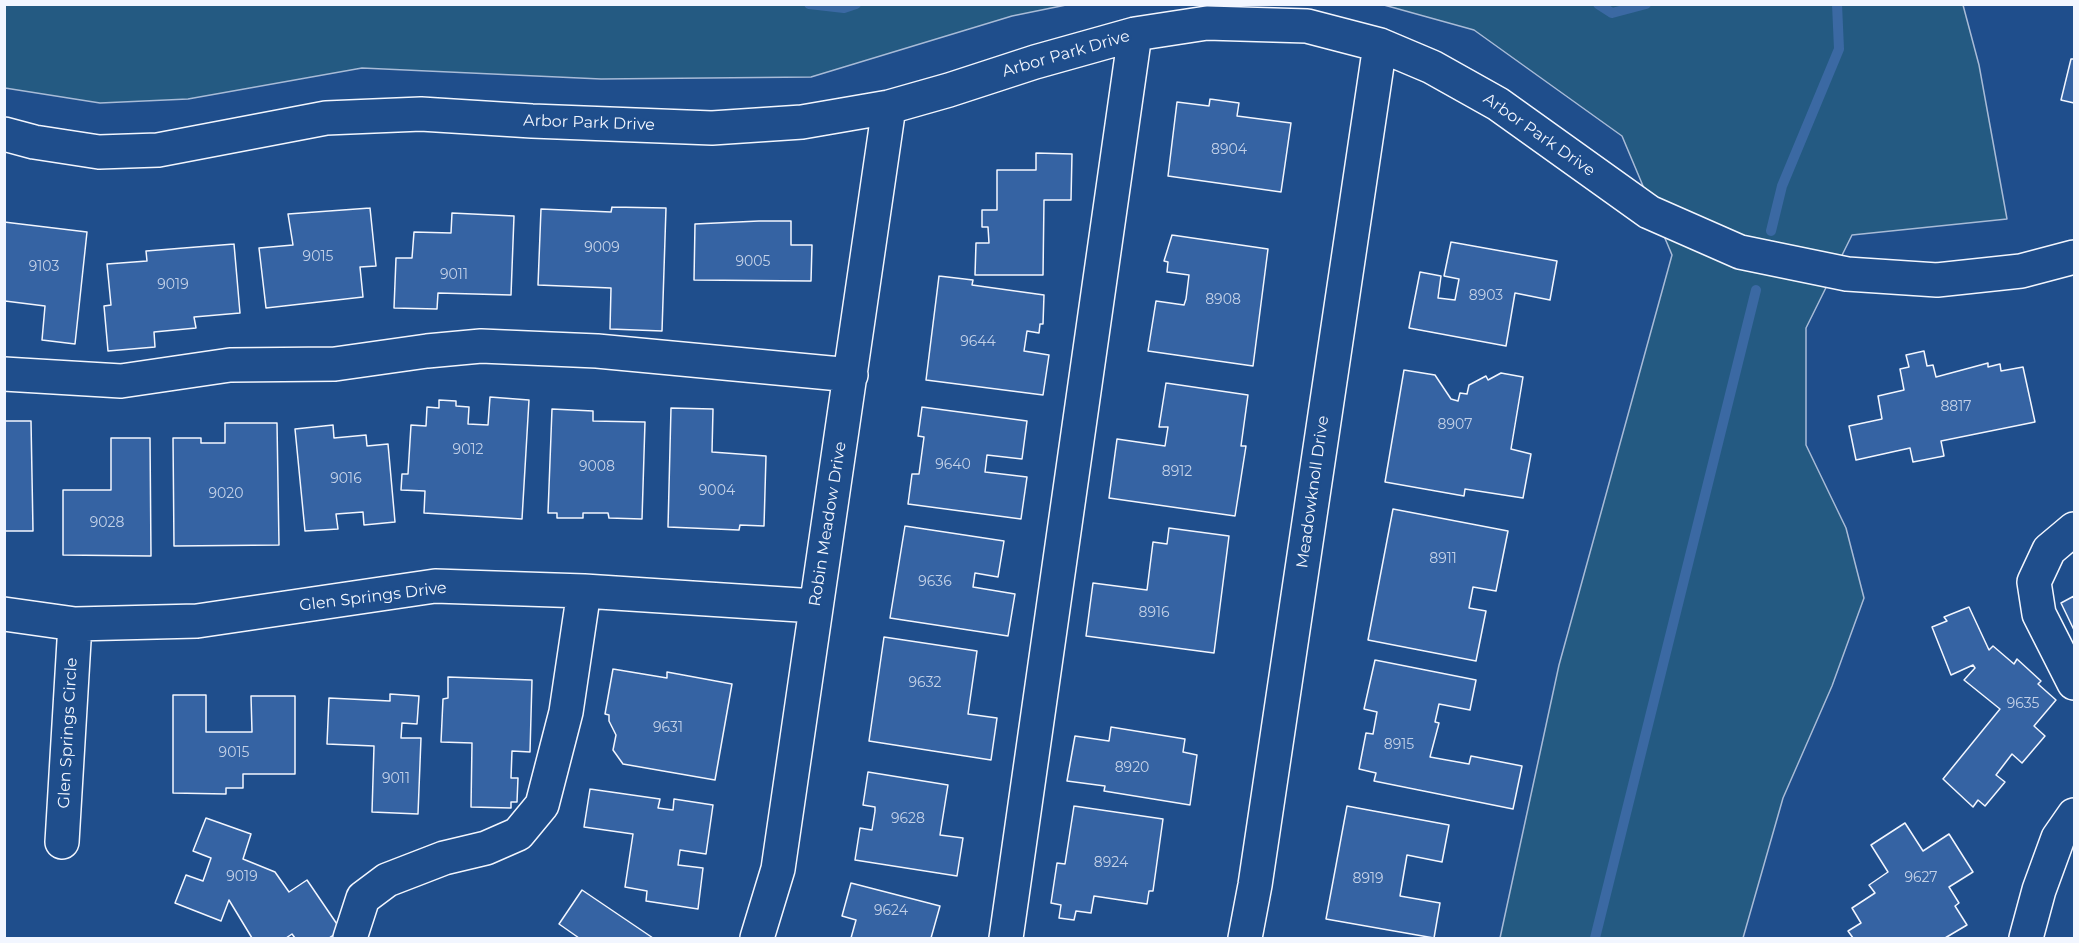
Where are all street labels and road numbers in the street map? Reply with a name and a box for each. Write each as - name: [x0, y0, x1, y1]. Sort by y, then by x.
- street label: Arbor Park Drive: [1000, 27, 1132, 81]
- street label: Arbor Park Drive: [1479, 89, 1599, 181]
- street label: Arbor Park Drive: [523, 111, 655, 135]
- street label: Meadowknoll Drive: [1293, 414, 1333, 570]
- street label: Robin Meadow Drive: [805, 440, 851, 608]
- street label: Glen Springs Drive: [298, 578, 448, 616]
- street label: Glen Springs Circle: [54, 657, 82, 809]

